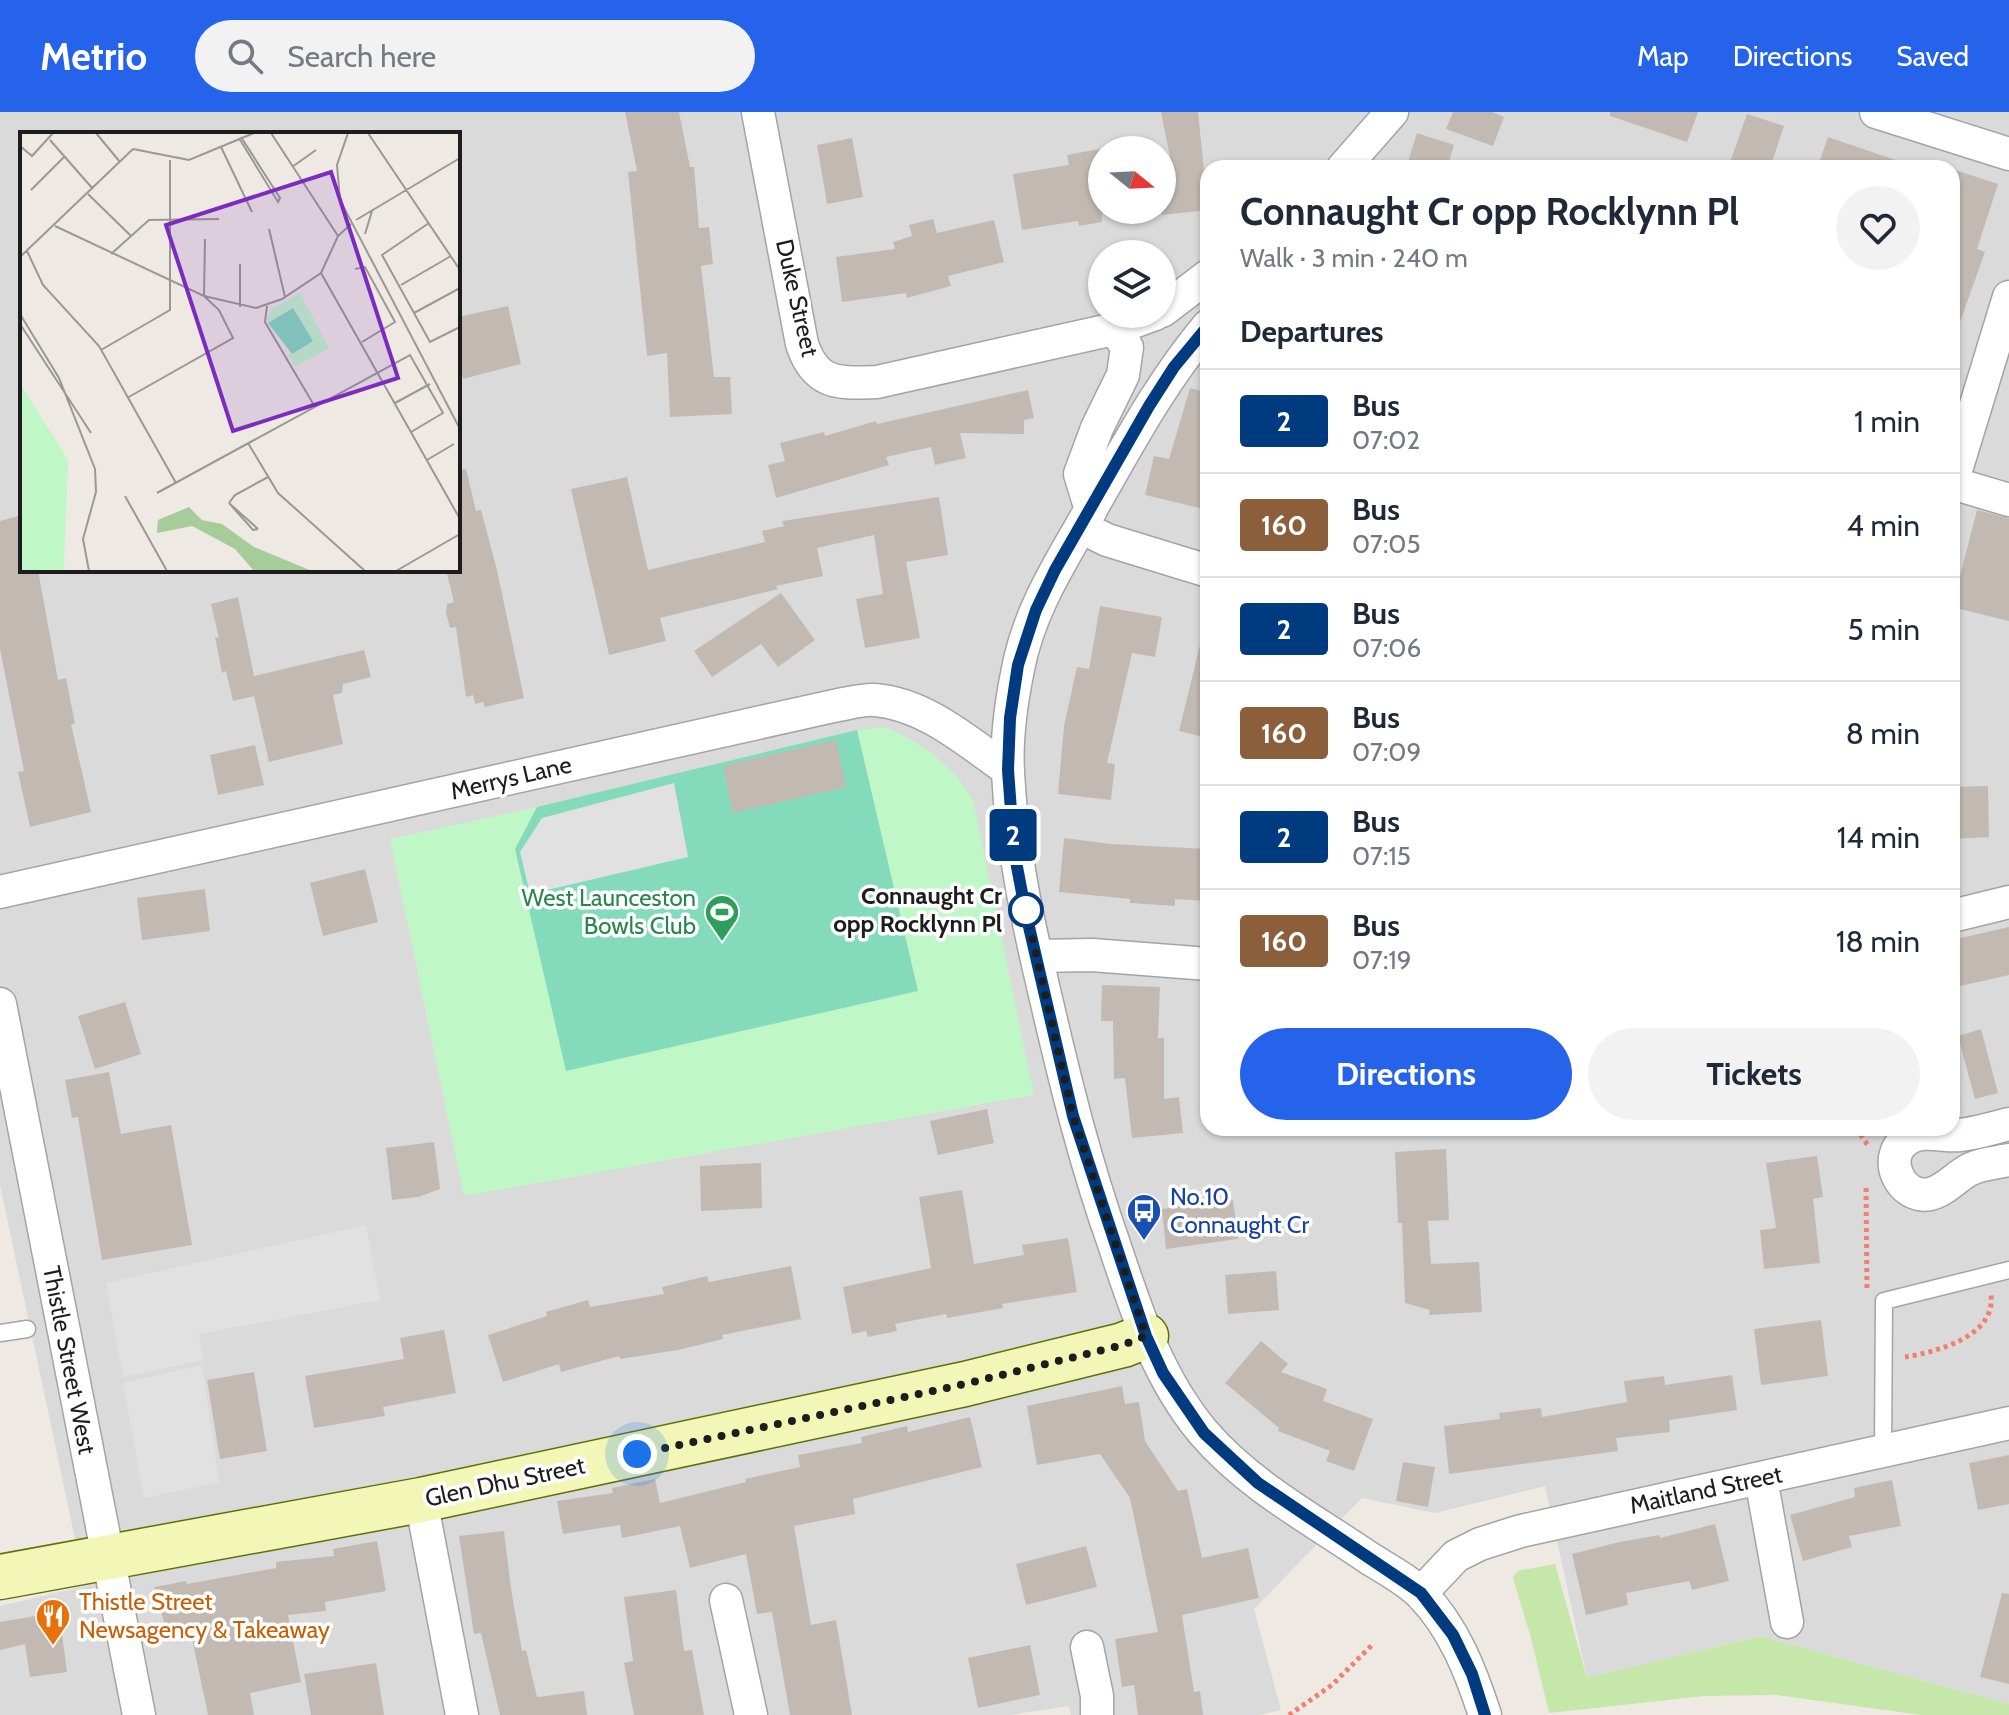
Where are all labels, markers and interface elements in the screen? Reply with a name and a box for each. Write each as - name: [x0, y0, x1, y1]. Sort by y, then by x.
- search box: [195, 20, 755, 92]
- text: Metrio: [40, 33, 147, 80]
- icon: search: [223, 34, 267, 78]
- text: Search here: [287, 38, 436, 75]
- text: Map: [1637, 39, 1689, 73]
- text: Directions: [1733, 39, 1852, 73]
- text: Saved: [1896, 39, 1969, 73]
- inset map: [20, 132, 460, 572]
- north arrow: [1088, 136, 1176, 224]
- map controls: [1088, 136, 1176, 328]
- button: heart: [1836, 186, 1920, 270]
- text: Connaught Cr opp Rocklynn Pl: [1240, 188, 1739, 235]
- street label: Duke Street: [770, 236, 825, 359]
- button: layers: [1088, 240, 1176, 328]
- text: Walk · 3 min · 240 m: [1240, 242, 1468, 274]
- text: Departures: [1240, 313, 1384, 350]
- text: Bus: [1352, 387, 1400, 424]
- text: 1 min: [1854, 403, 1920, 440]
- text: 2: [1277, 404, 1291, 438]
- text: 07:02: [1352, 424, 1420, 456]
- text: Bus: [1352, 491, 1400, 528]
- text: 4 min: [1846, 507, 1920, 544]
- text: 160: [1261, 508, 1307, 542]
- text: 07:05: [1352, 528, 1421, 560]
- text: Bus: [1352, 595, 1400, 632]
- text: 5 min: [1848, 611, 1920, 648]
- text: 2: [1277, 612, 1291, 646]
- text: 07:06: [1352, 632, 1421, 664]
- text: Bus: [1352, 699, 1400, 736]
- text: 8 min: [1846, 715, 1920, 752]
- text: 160: [1261, 716, 1307, 750]
- text: 07:09: [1352, 736, 1421, 768]
- street label: Merrys Lane: [448, 750, 574, 806]
- text: Bus: [1352, 803, 1400, 840]
- line badge: 2: [987, 809, 1039, 861]
- text: 2: [1006, 818, 1020, 852]
- text: 14 min: [1837, 819, 1920, 856]
- text: 2: [1277, 820, 1291, 854]
- text: 07:15: [1352, 840, 1411, 872]
- place label: Connaught Cr opp Rocklynn Pl: [833, 881, 1002, 938]
- place label: West Launceston Bowls Club: [521, 883, 696, 940]
- sports icon: West Launceston Bowls Club: [703, 893, 741, 943]
- marker: Connaught Cr opp Rocklynn Pl: [1009, 893, 1043, 927]
- text: Bus: [1352, 907, 1400, 944]
- text: 18 min: [1836, 923, 1920, 960]
- text: 160: [1261, 924, 1307, 958]
- text: 07:19: [1352, 944, 1412, 976]
- button: Directions: [1240, 1028, 1572, 1120]
- button: Tickets: [1588, 1028, 1920, 1120]
- place label: No.10 Connaught Cr: [1170, 1182, 1309, 1239]
- bus stop icon: No.10 Connaught Cr: [1125, 1192, 1163, 1242]
- street label: Thistle Street West: [37, 1263, 102, 1457]
- your location: [617, 1434, 657, 1474]
- street label: Glen Dhu Street: [422, 1450, 587, 1513]
- street label: Maitland Street: [1627, 1459, 1785, 1520]
- place label: Thistle Street Newsagency & Takeaway: [79, 1587, 330, 1644]
- restaurant icon: Thistle Street Newsagency & Takeaway: [34, 1597, 72, 1647]

